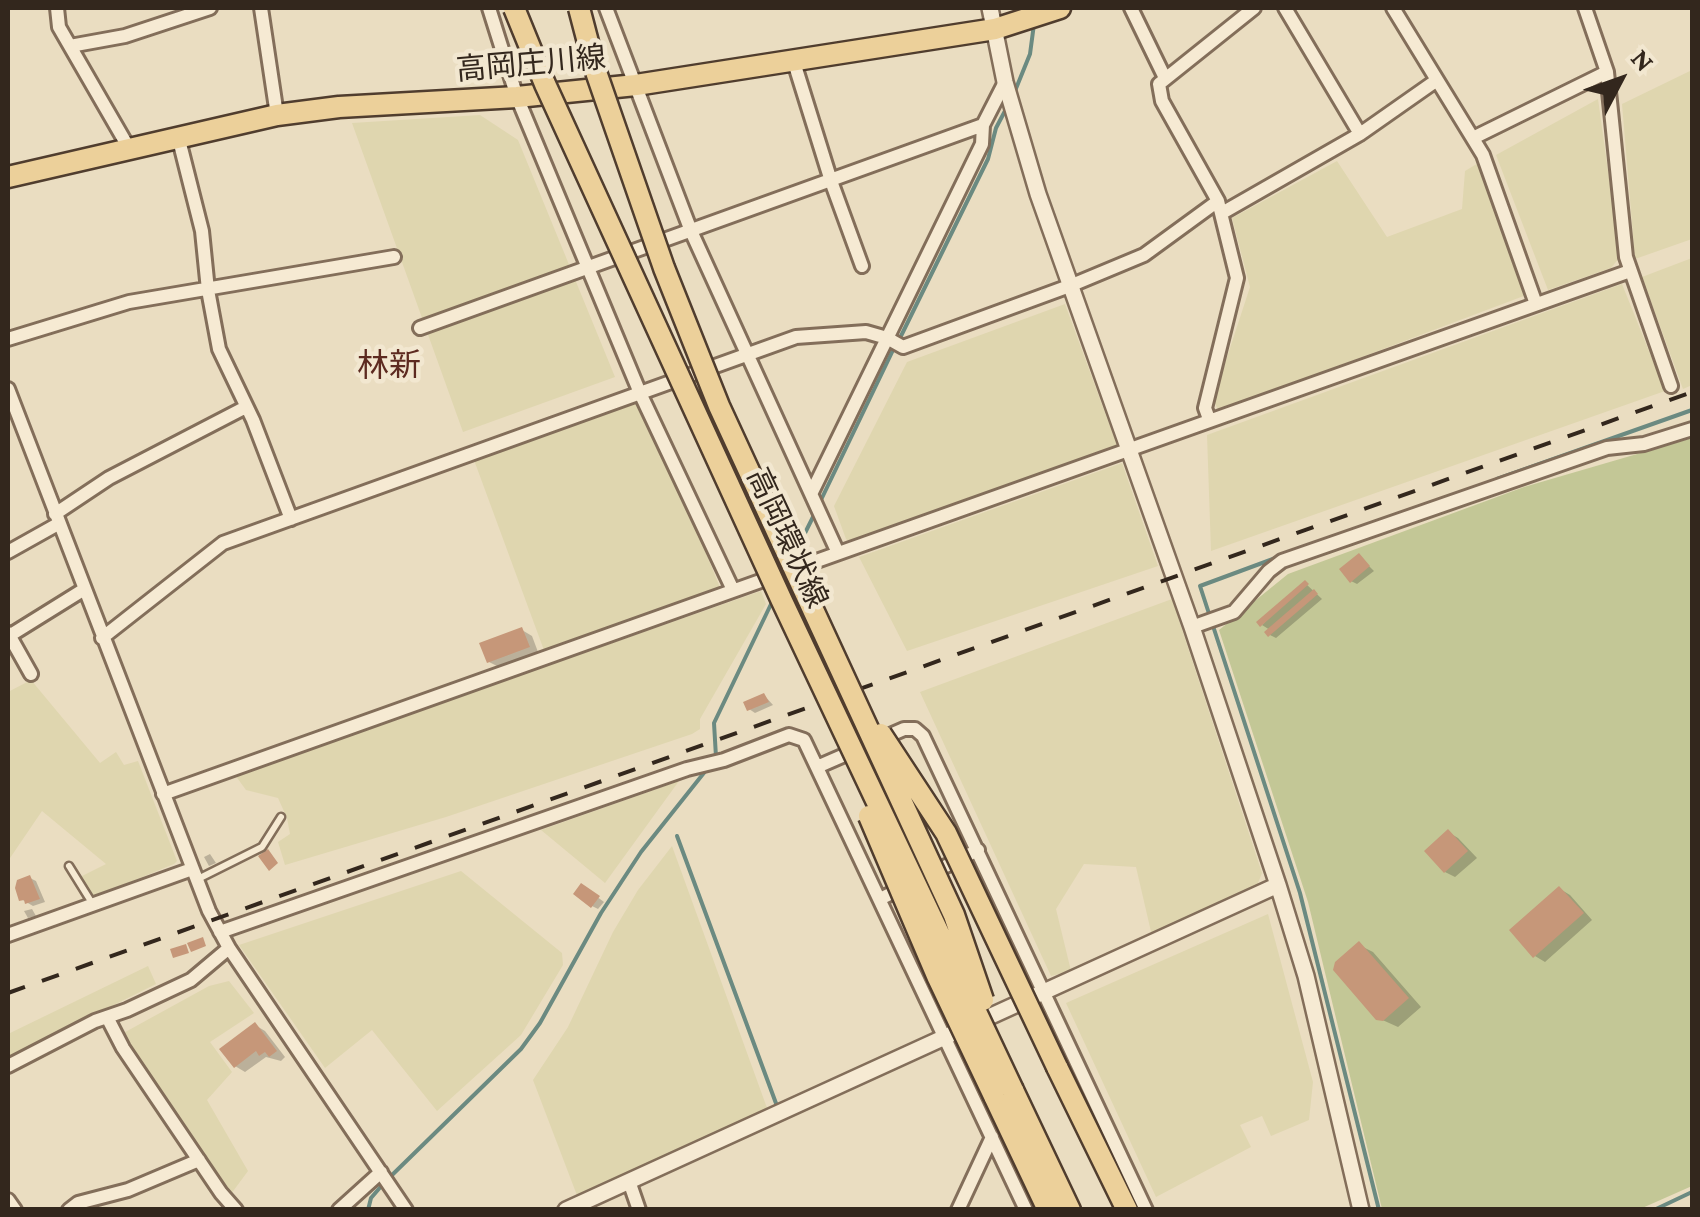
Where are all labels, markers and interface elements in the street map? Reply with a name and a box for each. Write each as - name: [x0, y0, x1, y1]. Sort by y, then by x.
- north arrow: [1570, 30, 1670, 130]
- street label: 高岡庄川線: [455, 40, 607, 88]
- text: N: [1625, 43, 1661, 77]
- district label: 林新: [357, 347, 421, 385]
- street label: 高岡環状線: [739, 462, 835, 614]

